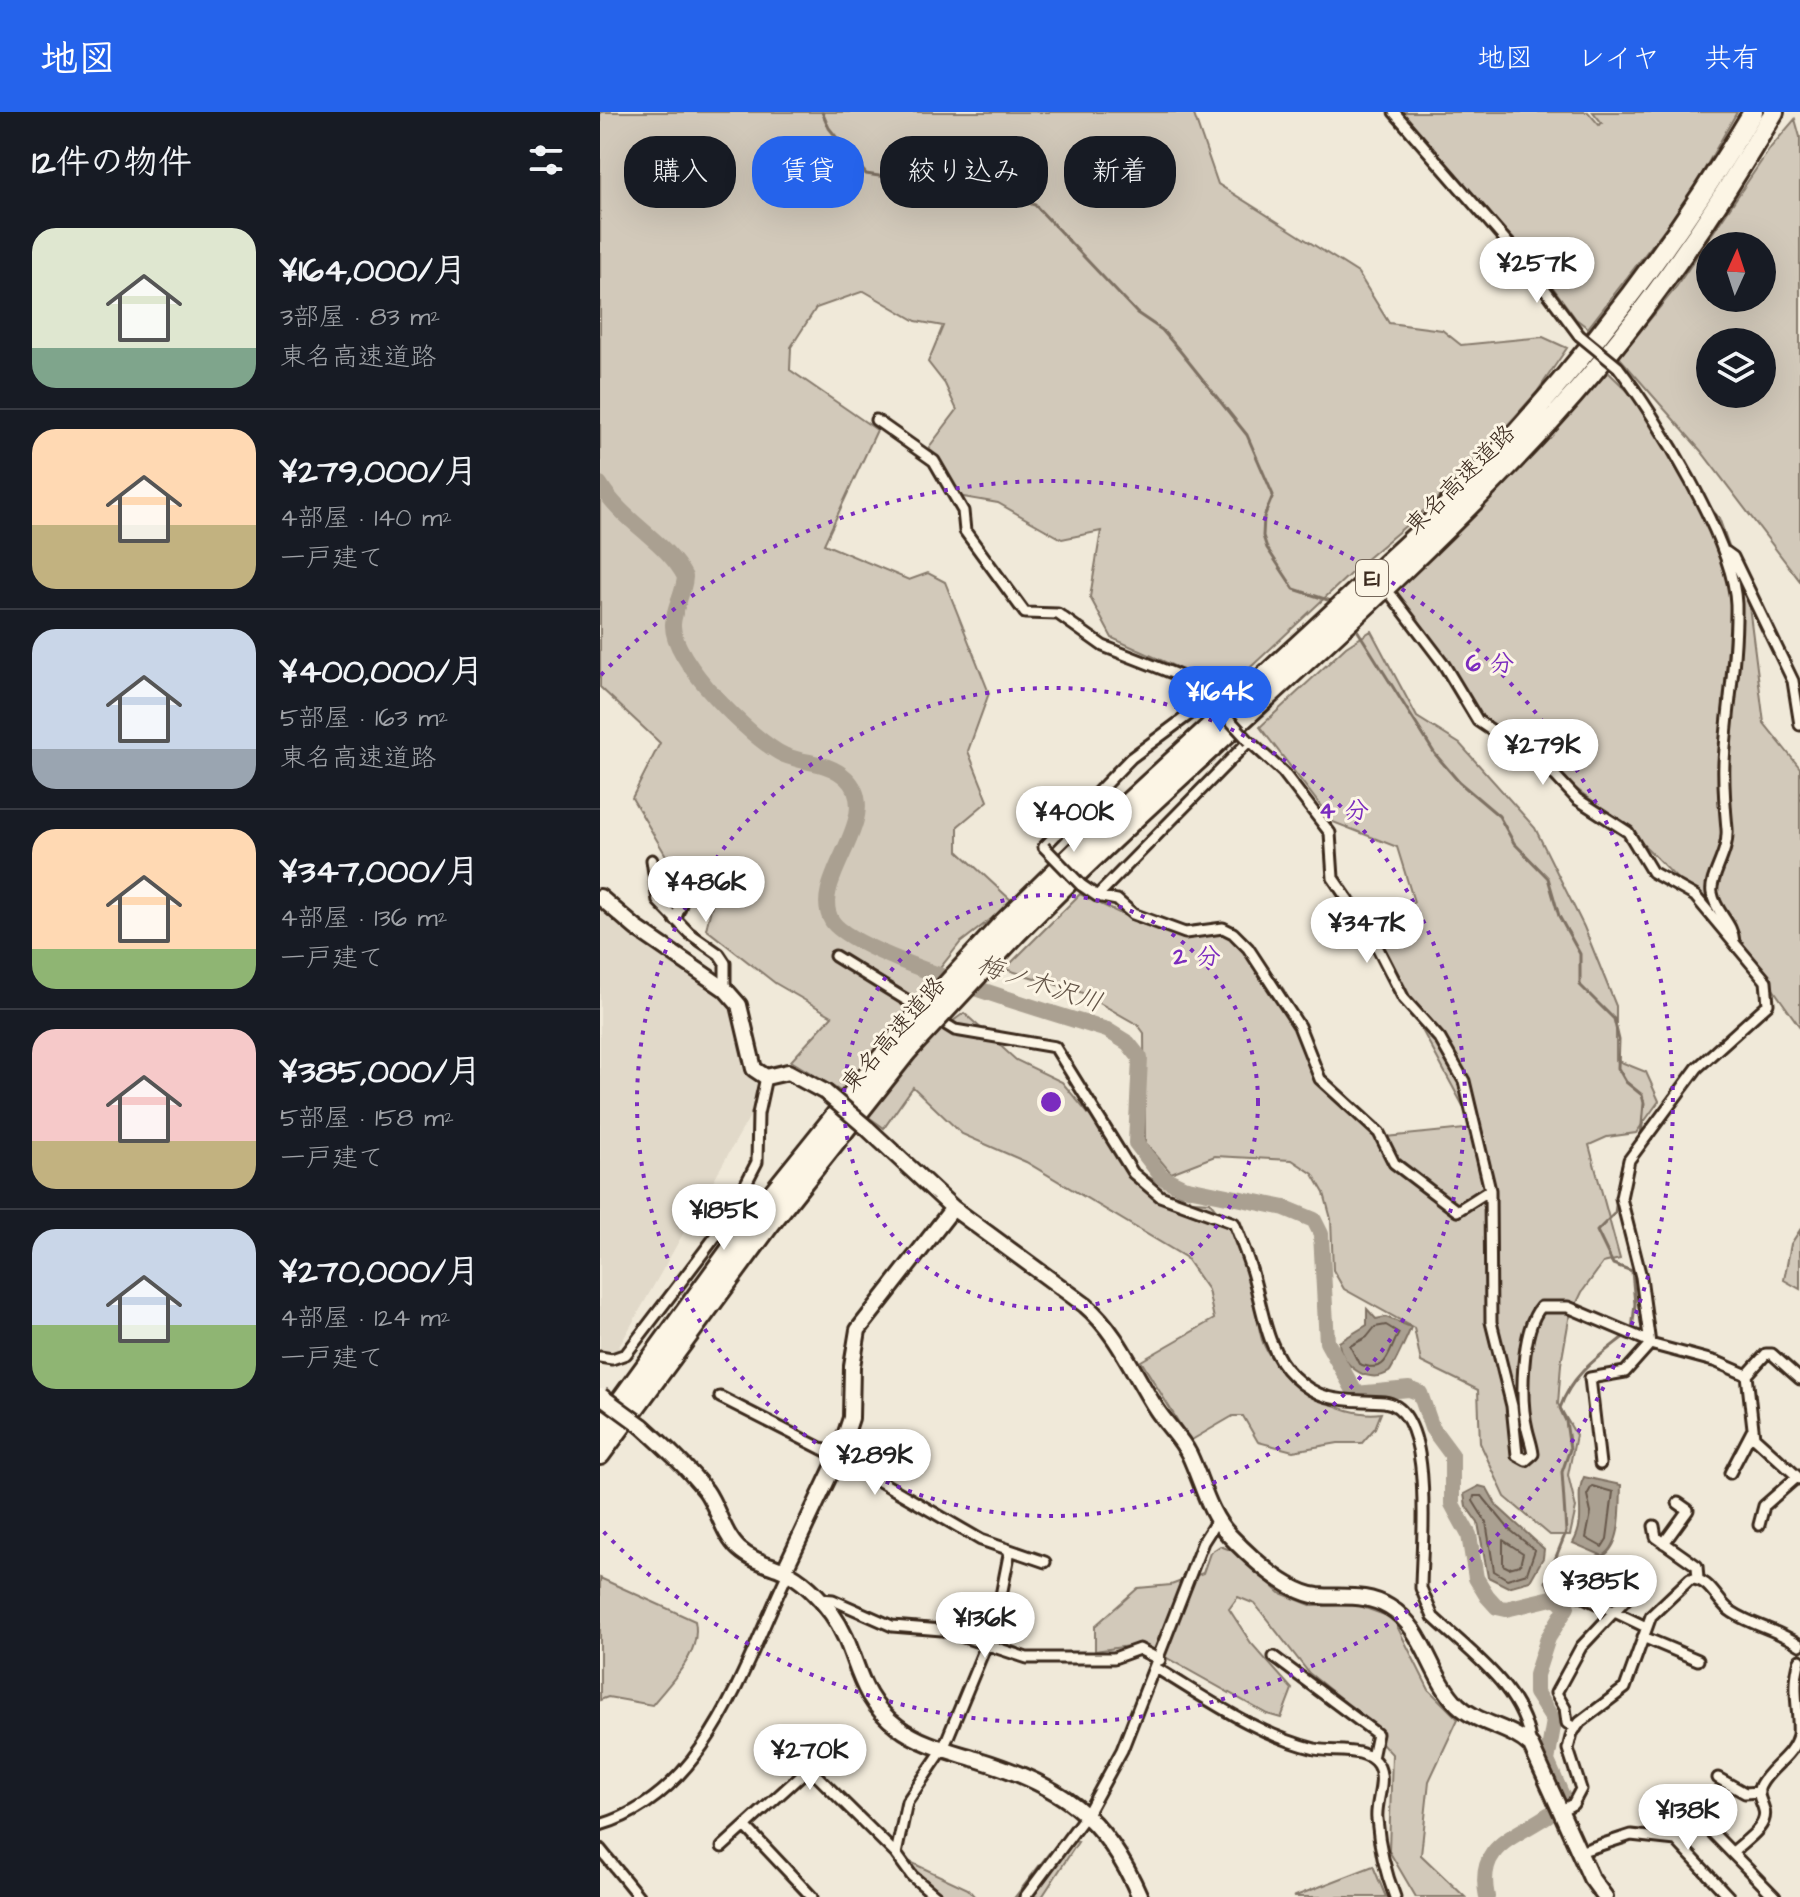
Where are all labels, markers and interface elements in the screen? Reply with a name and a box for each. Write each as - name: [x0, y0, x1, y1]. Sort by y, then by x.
- text: 地図: [40, 34, 116, 86]
- text: 地図: [1477, 39, 1533, 78]
- text: レイヤ: [1577, 39, 1660, 78]
- text: 共有: [1704, 39, 1760, 78]
- chip: 購入: [624, 136, 736, 208]
- chip: 賃貸: [752, 136, 864, 208]
- chip: 絞り込み: [880, 136, 1048, 208]
- chip: 新着: [1064, 136, 1176, 208]
- icon: filters: [524, 138, 568, 182]
- text: 12件の物件: [32, 139, 192, 187]
- north arrow: [1696, 232, 1776, 312]
- map controls: [1696, 232, 1776, 408]
- pin: ¥257K: [1481, 237, 1593, 305]
- text: ¥257K: [1498, 245, 1576, 281]
- text: ¥164,000/月: [280, 247, 467, 295]
- icon: home: [96, 260, 192, 356]
- text: 3部屋 · 83 m²: [280, 299, 440, 335]
- button: layers: [1696, 328, 1776, 408]
- text: 東名高速道路: [280, 339, 436, 375]
- street label: 東名高速道路: [1398, 417, 1524, 543]
- text: ¥279,000/月: [280, 448, 478, 496]
- icon: home: [96, 461, 192, 557]
- text: 4部屋 · 140 m²: [280, 500, 452, 536]
- text: 一戸建て: [280, 540, 384, 576]
- road number: E1: [1356, 560, 1388, 596]
- text: 6 分: [1466, 647, 1514, 681]
- text: ¥400,000/月: [280, 648, 484, 696]
- icon: home: [96, 661, 192, 757]
- pin: ¥164K: [1164, 666, 1276, 734]
- text: ¥164K: [1187, 674, 1253, 710]
- text: 5部屋 · 163 m²: [280, 700, 448, 736]
- pin: ¥279K: [1487, 719, 1599, 787]
- text: ¥279K: [1505, 727, 1581, 763]
- text: 東名高速道路: [280, 740, 436, 776]
- pin: ¥400K: [1018, 786, 1130, 854]
- text: ¥400K: [1034, 794, 1114, 830]
- text: 4 分: [1319, 794, 1369, 828]
- text: ¥347,000/月: [280, 848, 479, 896]
- pin: ¥486K: [650, 856, 762, 924]
- icon: home: [96, 861, 192, 957]
- text: ¥486K: [666, 864, 746, 900]
- pin: ¥347K: [1311, 897, 1423, 965]
- text: 4部屋 · 136 m²: [280, 900, 447, 936]
- text: ¥347K: [1329, 905, 1405, 941]
- text: 一戸建て: [280, 940, 384, 976]
- text: 2 分: [1172, 940, 1221, 974]
- water label: 梅ノ木沢川: [972, 947, 1107, 1021]
- street label: 東名高速道路: [834, 969, 954, 1100]
- text: ¥385,000/月: [280, 1048, 481, 1096]
- icon: home: [96, 1061, 192, 1157]
- centre of rings: [1037, 1088, 1065, 1116]
- text: 5部屋 · 158 m²: [280, 1100, 454, 1136]
- text: 一戸建て: [280, 1140, 384, 1176]
- pin: ¥185K: [668, 1184, 780, 1252]
- text: ¥185K: [690, 1192, 758, 1228]
- text: ¥270,000/月: [280, 1248, 480, 1296]
- icon: home: [96, 1261, 192, 1357]
- text: 4部屋 · 124 m²: [280, 1300, 450, 1336]
- text: 一戸建て: [280, 1340, 384, 1376]
- pin: ¥289K: [819, 1429, 931, 1497]
- text: ¥289K: [837, 1437, 913, 1473]
- pin: ¥385K: [1544, 1555, 1656, 1623]
- text: ¥385K: [1561, 1563, 1639, 1599]
- pin: ¥136K: [929, 1592, 1041, 1660]
- text: ¥136K: [954, 1600, 1016, 1636]
- pin: ¥270K: [754, 1724, 866, 1792]
- text: ¥270K: [772, 1732, 848, 1768]
- pin: ¥138K: [1632, 1784, 1744, 1852]
- text: ¥138K: [1656, 1792, 1720, 1828]

